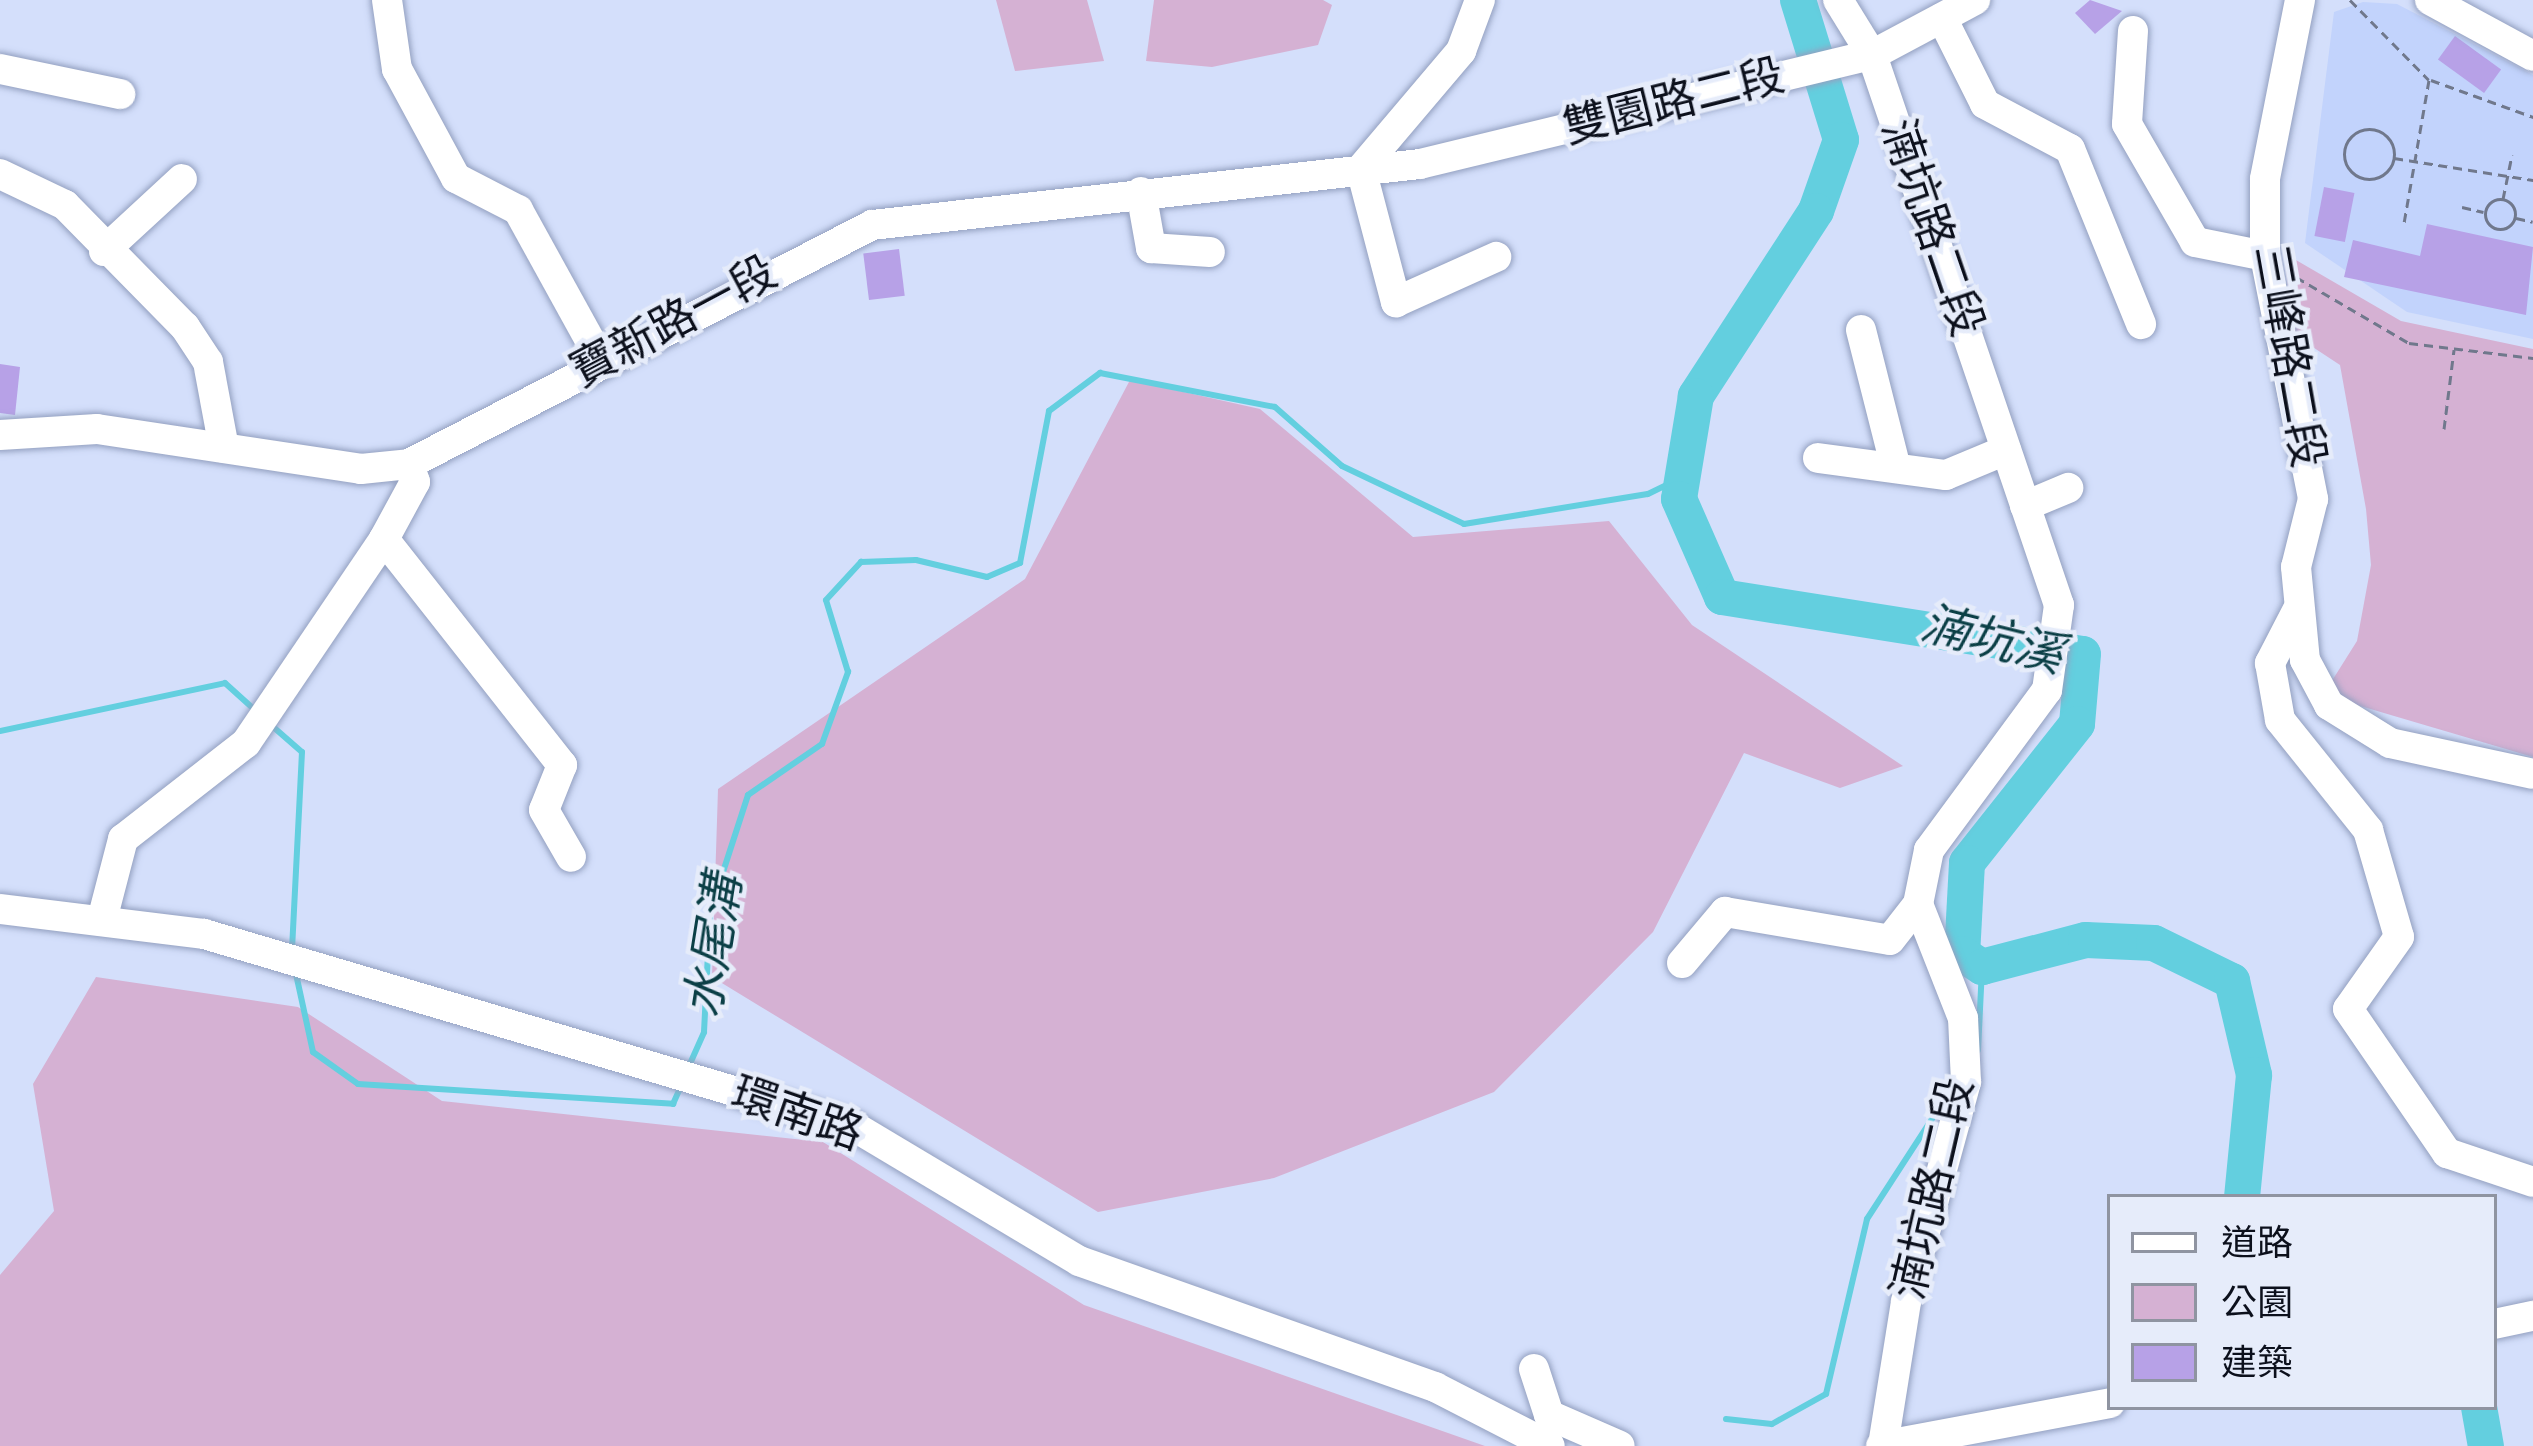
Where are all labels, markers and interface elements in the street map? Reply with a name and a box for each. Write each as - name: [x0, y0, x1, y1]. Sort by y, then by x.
- street label: 雙園路二段: [1558, 50, 1790, 156]
- street label: 湳坑路二段: [1869, 113, 1993, 343]
- street label: 三峰路二段: [2242, 241, 2334, 471]
- street label: 寶新路一段: [562, 246, 786, 400]
- water label: 湳坑溪: [1915, 596, 2069, 686]
- water label: 水尾溝: [675, 870, 755, 1022]
- street label: 環南路: [724, 1067, 870, 1163]
- street label: 湳坑路二段: [1882, 1073, 1986, 1305]
- legend: [2107, 1194, 2497, 1410]
- text: 道路: [2221, 1217, 2293, 1272]
- text: 公園: [2221, 1277, 2293, 1332]
- text: 建築: [2221, 1337, 2293, 1392]

